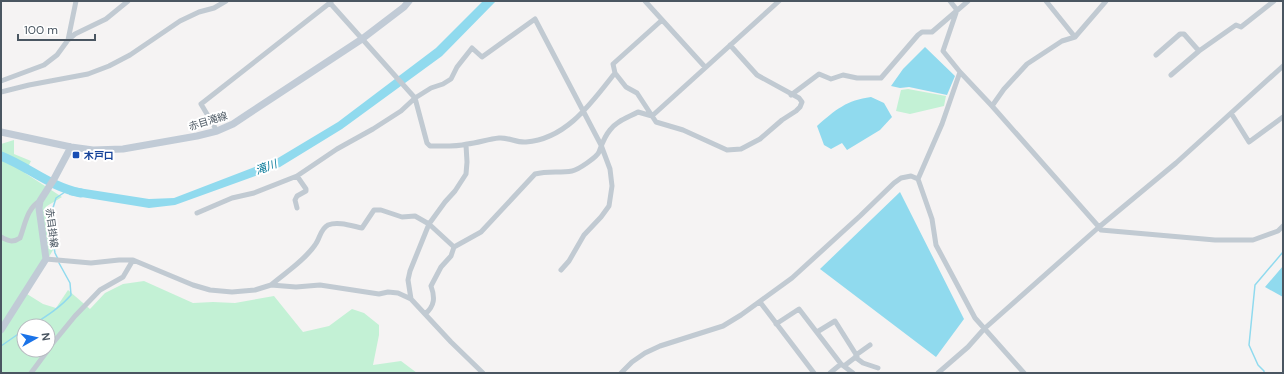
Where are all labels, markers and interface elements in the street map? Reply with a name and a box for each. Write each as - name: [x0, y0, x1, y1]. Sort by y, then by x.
- scale bar: [18, 16, 95, 42]
- text: 100 m: [24, 22, 58, 38]
- street label: 赤目滝線: [187, 109, 229, 133]
- place label: 木戸口: [83, 149, 114, 162]
- marker: 木戸口: [71, 150, 81, 160]
- water label: 滝川: [253, 156, 280, 177]
- street label: 赤目掛線: [43, 207, 61, 249]
- north arrow: [16, 318, 56, 358]
- text: N: [38, 332, 53, 342]

